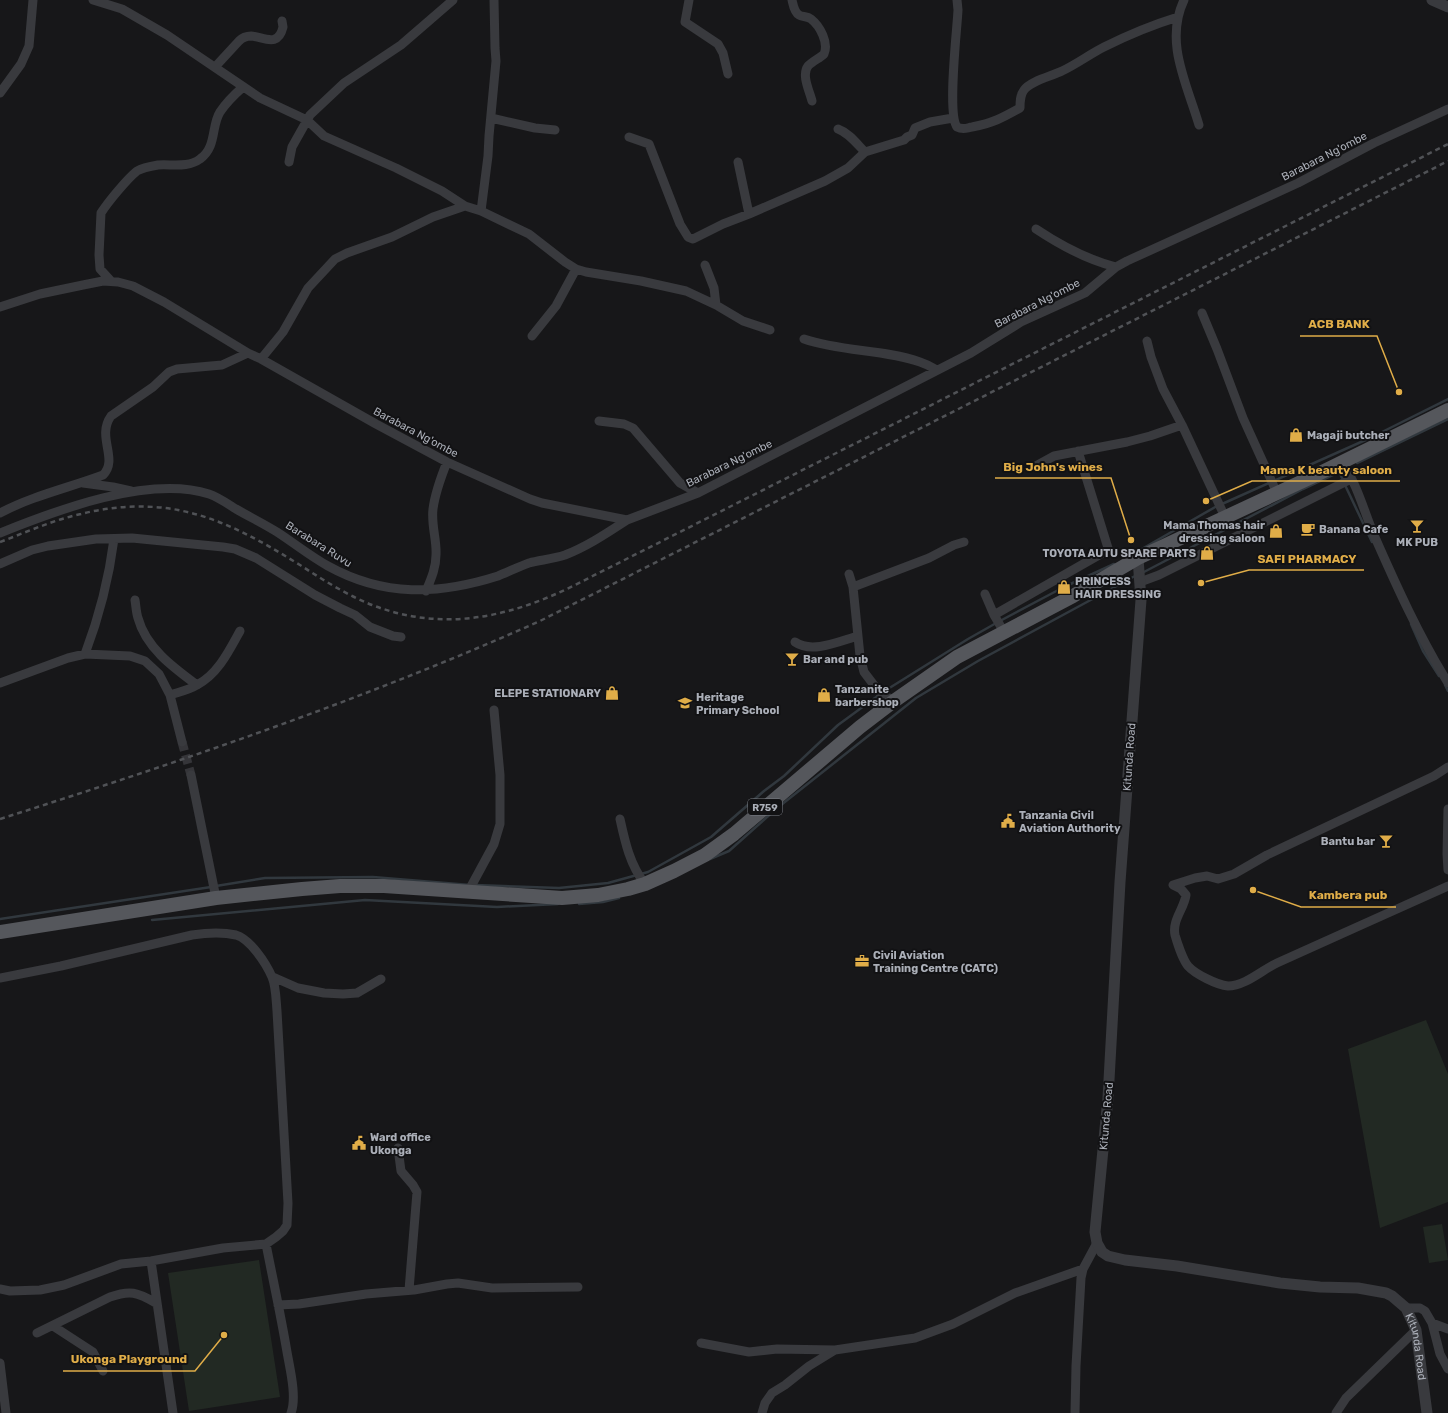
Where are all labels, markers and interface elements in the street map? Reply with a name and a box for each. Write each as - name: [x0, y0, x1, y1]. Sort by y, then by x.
- street label: Barabara Ng'ombe: [1279, 129, 1369, 184]
- street label: Barabara Ng'ombe: [992, 276, 1082, 331]
- callout: ACB BANK: [1300, 312, 1377, 336]
- text: ACB BANK: [1308, 317, 1370, 331]
- street label: Barabara Ng'ombe: [371, 405, 460, 460]
- shop icon: Magaji butcher: [1288, 427, 1304, 443]
- place label: Magaji butcher: [1307, 429, 1390, 442]
- street label: Barabara Ng'ombe: [684, 437, 774, 490]
- callout: Big John's wines: [995, 454, 1111, 478]
- callout: Mama K beauty saloon: [1252, 457, 1400, 481]
- text: Big John's wines: [1003, 460, 1103, 474]
- text: Mama K beauty saloon: [1260, 463, 1392, 477]
- bar icon: MK PUB: [1409, 518, 1425, 534]
- street label: Barabara Ruvu: [283, 519, 354, 570]
- place label: Mama Thomas hair dressing saloon: [1163, 519, 1265, 545]
- cafe icon: Banana Cafe: [1300, 521, 1316, 537]
- shop icon: Mama Thomas hair dressing saloon: [1268, 523, 1284, 539]
- place label: Banana Cafe: [1319, 523, 1389, 536]
- place label: MK PUB: [1396, 536, 1438, 549]
- shop icon: TOYOTA AUTU SPARE PARTS: [1199, 545, 1215, 561]
- callout: SAFI PHARMACY: [1249, 546, 1364, 570]
- place label: TOYOTA AUTU SPARE PARTS: [1043, 547, 1196, 560]
- text: SAFI PHARMACY: [1258, 552, 1356, 566]
- place label: PRINCESS HAIR DRESSING: [1075, 575, 1161, 601]
- shop icon: PRINCESS HAIR DRESSING: [1056, 579, 1072, 595]
- bar icon: Bar and pub: [784, 651, 800, 667]
- place label: Bar and pub: [803, 653, 868, 666]
- place label: Tanzanite barbershop: [835, 683, 899, 709]
- shop icon: ELEPE STATIONARY: [604, 685, 620, 701]
- place label: ELEPE STATIONARY: [494, 687, 601, 700]
- shop icon: Tanzanite barbershop: [816, 687, 832, 703]
- place label: Heritage Primary School: [696, 691, 779, 717]
- school or university icon: Heritage Primary School: [677, 695, 693, 711]
- street label: Kitunda Road: [1121, 723, 1138, 792]
- road number: R759: [748, 799, 782, 815]
- place label: Tanzania Civil Aviation Authority: [1019, 809, 1121, 835]
- public building icon: Tanzania Civil Aviation Authority: [1000, 813, 1016, 829]
- bar icon: Bantu bar: [1378, 833, 1394, 849]
- place label: Bantu bar: [1321, 835, 1375, 848]
- callout: Kambera pub: [1301, 883, 1396, 907]
- text: Kambera pub: [1309, 888, 1388, 902]
- place label: Civil Aviation Training Centre (CATC): [873, 949, 998, 975]
- office icon: Civil Aviation Training Centre (CATC): [854, 953, 870, 969]
- street label: Kitunda Road: [1097, 1081, 1116, 1151]
- place label: Ward office Ukonga: [370, 1131, 431, 1157]
- public building icon: Ward office Ukonga: [351, 1135, 367, 1151]
- street label: Kitunda Road: [1402, 1311, 1429, 1381]
- callout: Ukonga Playground: [63, 1347, 195, 1371]
- text: Ukonga Playground: [71, 1352, 187, 1366]

